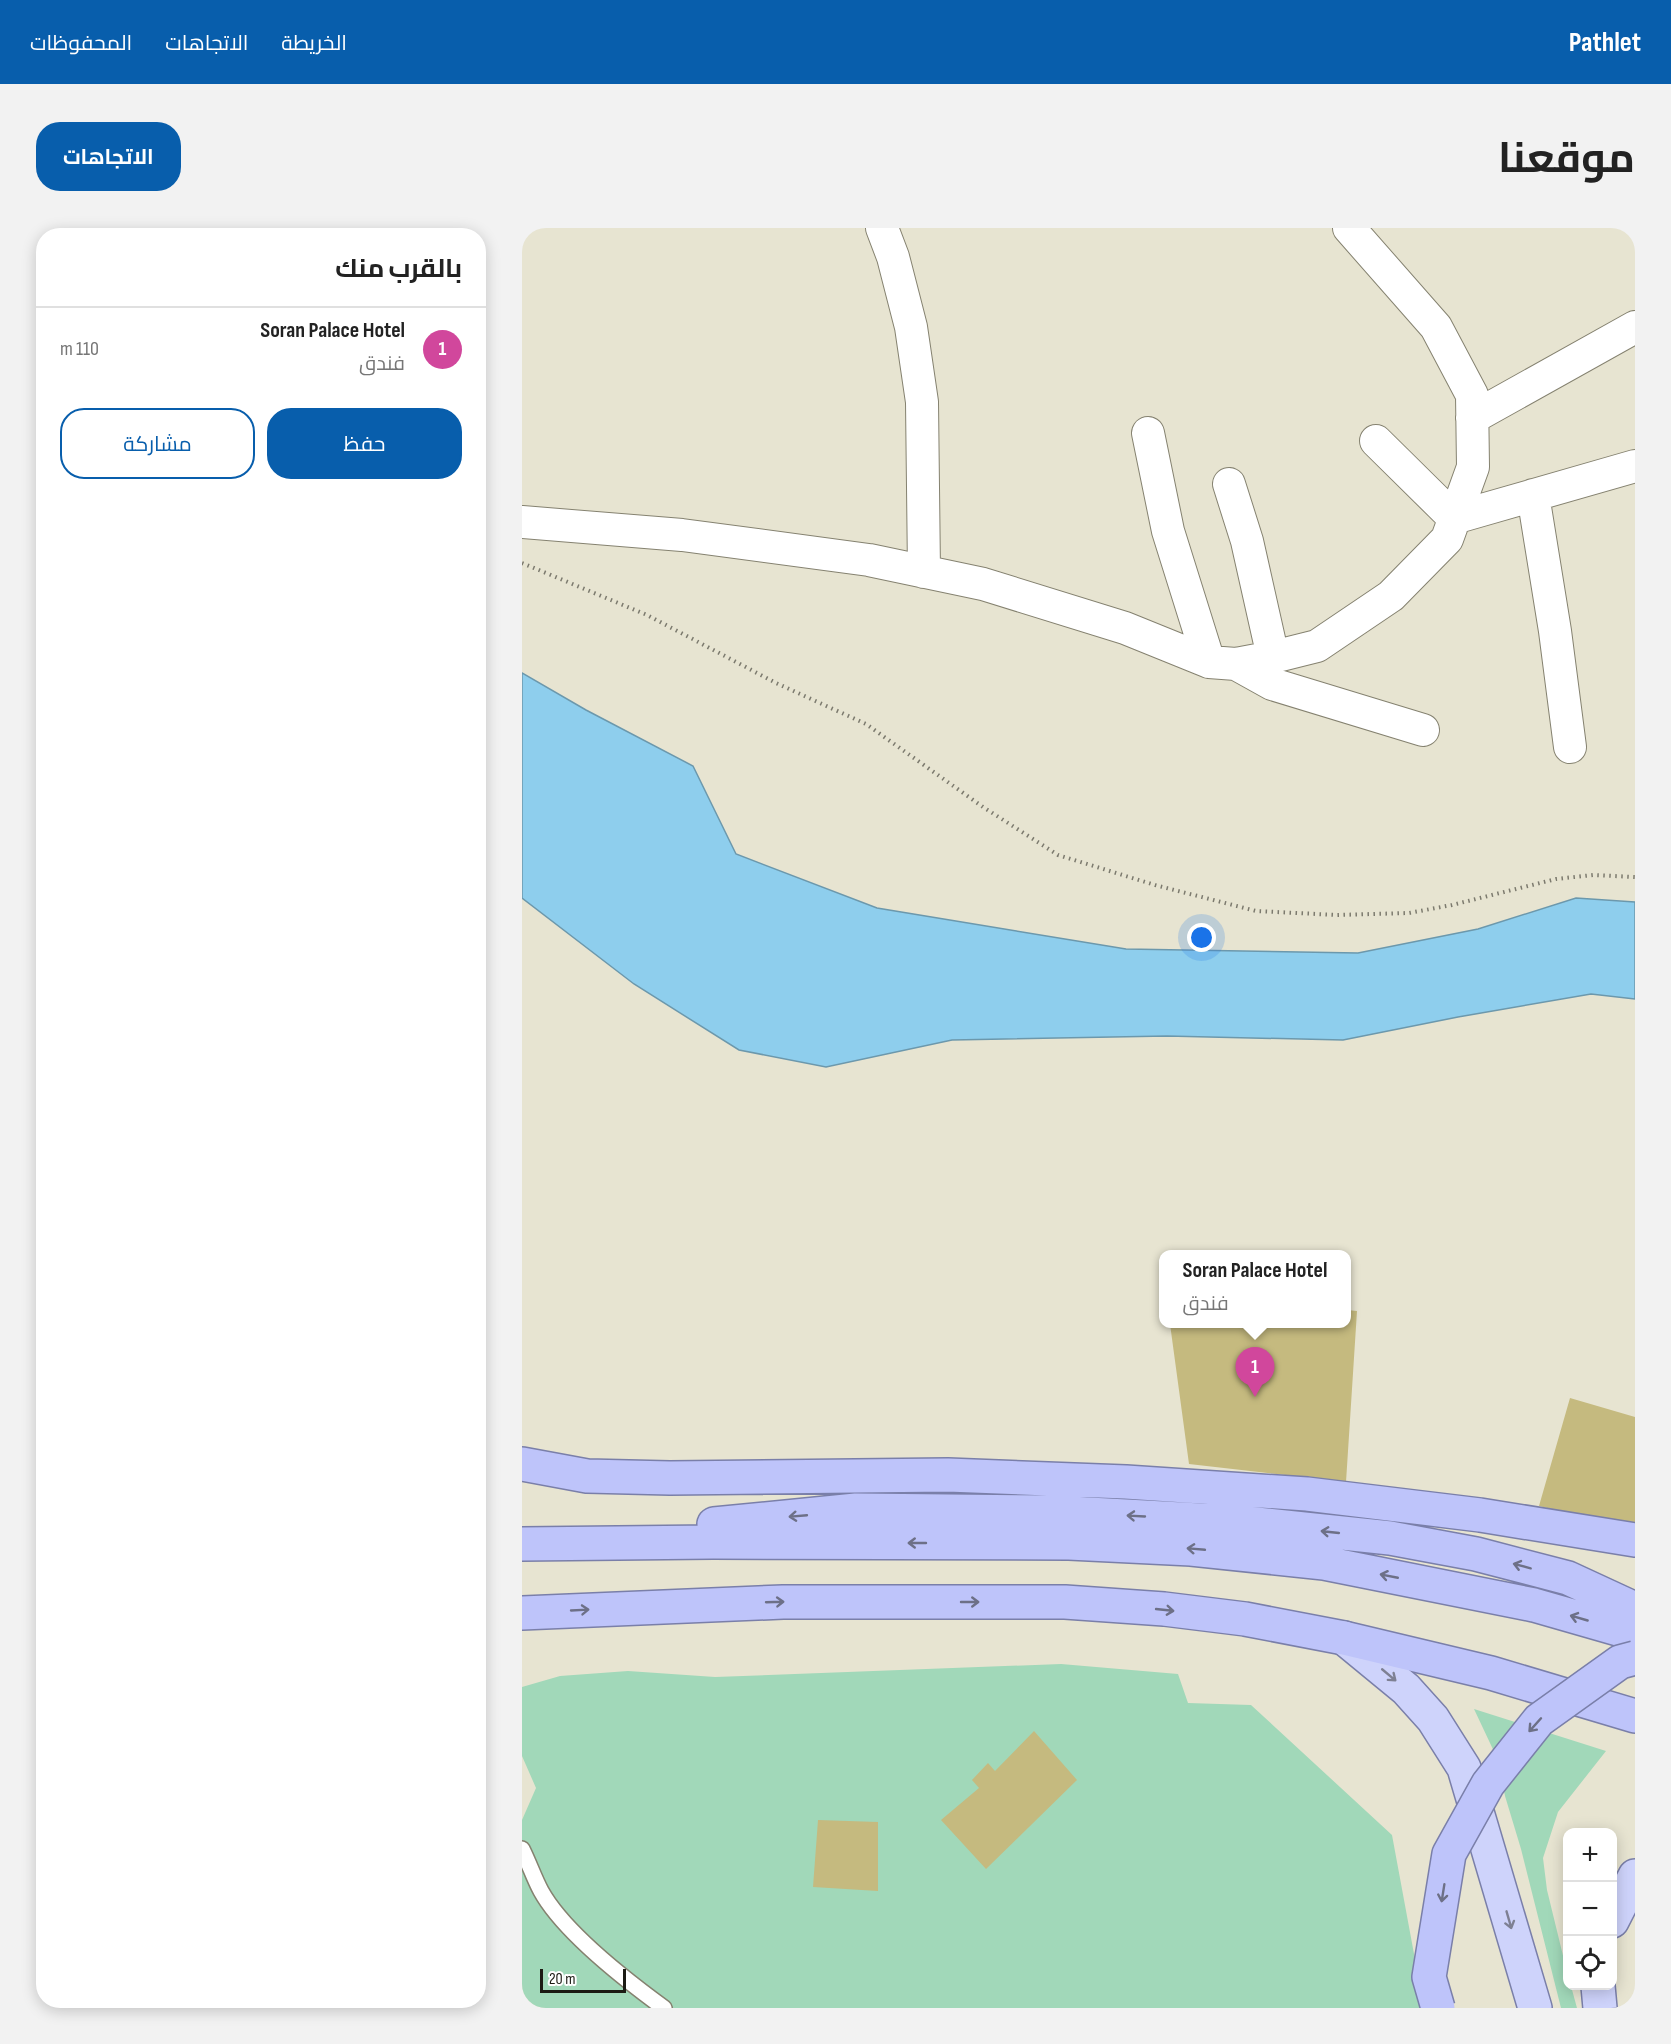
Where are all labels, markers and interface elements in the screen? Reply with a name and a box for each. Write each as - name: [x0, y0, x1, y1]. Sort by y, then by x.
- text: Pathlet: [1569, 26, 1641, 59]
- text: المحفوظات: [30, 31, 132, 56]
- text: الاتجاهات: [165, 31, 248, 56]
- text: الخريطة: [281, 31, 347, 56]
- button: الاتجاهات: [36, 122, 181, 191]
- text: موقعنا: [1498, 134, 1635, 185]
- text: بالقرب منك: [335, 254, 462, 285]
- text: Soran Palace Hotel: [260, 317, 405, 344]
- text: 110 m: [60, 337, 99, 361]
- text: 1: [439, 337, 446, 361]
- text: فندق: [359, 352, 405, 376]
- button: مشاركة: [60, 408, 255, 479]
- button: حفظ: [267, 408, 462, 479]
- your location: [1187, 923, 1216, 952]
- popup: [1159, 1250, 1351, 1328]
- text: Soran Palace Hotel: [1183, 1257, 1327, 1284]
- text: فندق: [1183, 1292, 1229, 1316]
- pin: 1: [1236, 1348, 1274, 1397]
- one-way arrow: [788, 1511, 808, 1522]
- one-way arrow: [1126, 1511, 1146, 1522]
- one-way arrow: [1321, 1526, 1340, 1537]
- one-way arrow: [907, 1537, 927, 1549]
- one-way arrow: [1186, 1543, 1206, 1554]
- one-way arrow: [1512, 1560, 1531, 1572]
- one-way arrow: [1379, 1570, 1399, 1581]
- one-way arrow: [960, 1596, 980, 1608]
- one-way arrow: [765, 1597, 785, 1608]
- one-way arrow: [570, 1604, 590, 1615]
- one-way arrow: [1155, 1604, 1174, 1615]
- one-way arrow: [1570, 1612, 1589, 1623]
- one-way arrow: [1381, 1668, 1396, 1682]
- one-way arrow: [1528, 1717, 1542, 1732]
- map controls: [1563, 1828, 1617, 1990]
- button: +: [1563, 1828, 1617, 1882]
- one-way arrow: [1437, 1882, 1448, 1902]
- button: −: [1563, 1882, 1617, 1936]
- one-way arrow: [1504, 1910, 1515, 1929]
- button: locate: [1563, 1936, 1617, 1990]
- scale bar: [540, 1966, 626, 1994]
- text: 20 m: [549, 1970, 576, 1989]

